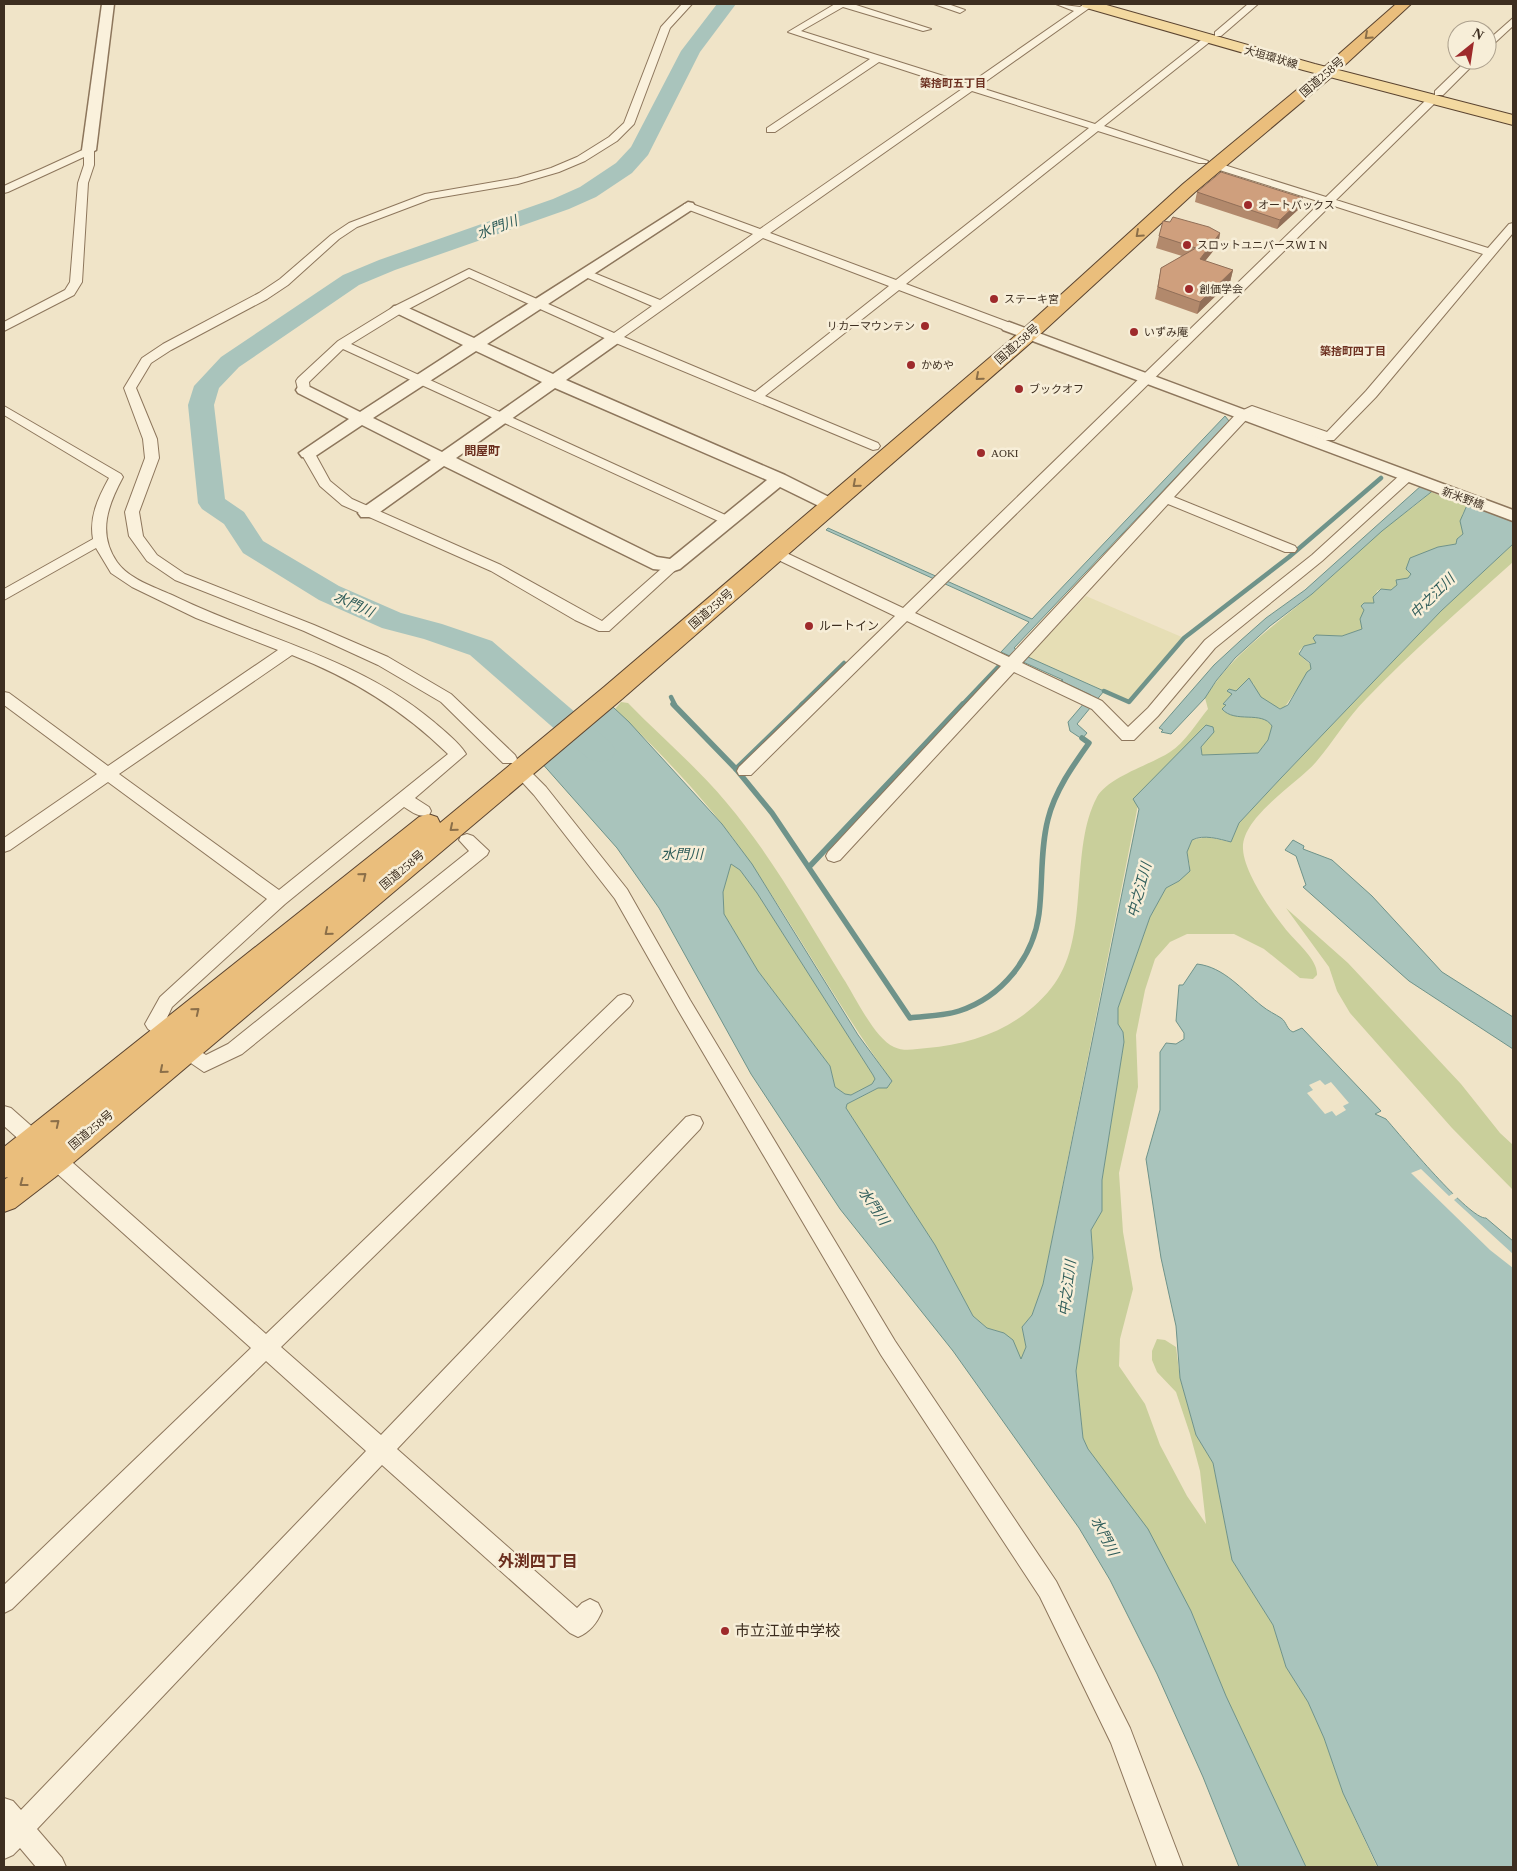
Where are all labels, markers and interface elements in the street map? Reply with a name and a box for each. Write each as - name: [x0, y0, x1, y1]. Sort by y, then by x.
- north arrow: [1447, 20, 1497, 70]
- text: N: [1470, 25, 1486, 43]
- one-way arrow: [1365, 31, 1374, 40]
- street label: 大垣環状線: [1243, 44, 1299, 70]
- street label: 国道258号: [1297, 54, 1347, 100]
- district label: 築捨町五丁目: [920, 77, 986, 89]
- marker: オートバックス: [1242, 199, 1254, 211]
- place label: オートバックス: [1258, 199, 1335, 211]
- water label: 水門川: [475, 213, 521, 242]
- one-way arrow: [1136, 228, 1145, 237]
- marker: スロットユニバースＷＩＮ: [1181, 239, 1193, 251]
- place label: スロットユニバースＷＩＮ: [1197, 239, 1328, 251]
- marker: 創価学会: [1183, 283, 1195, 295]
- place label: 創価学会: [1199, 283, 1243, 295]
- marker: ステーキ宮: [988, 293, 1000, 305]
- place label: ステーキ宮: [1004, 293, 1059, 305]
- place label: リカーマウンテン: [827, 320, 915, 332]
- marker: リカーマウンテン: [919, 320, 931, 332]
- street label: 国道258号: [992, 321, 1042, 367]
- marker: いずみ庵: [1128, 326, 1140, 338]
- place label: いずみ庵: [1144, 326, 1188, 338]
- district label: 築捨町四丁目: [1320, 345, 1386, 357]
- marker: かめや: [905, 359, 917, 371]
- place label: かめや: [921, 359, 954, 371]
- one-way arrow: [975, 372, 984, 381]
- marker: ブックオフ: [1013, 383, 1025, 395]
- place label: ブックオフ: [1029, 383, 1084, 395]
- district label: 問屋町: [464, 444, 500, 458]
- marker: AOKI: [975, 447, 987, 459]
- place label: AOKI: [991, 447, 1019, 459]
- one-way arrow: [852, 478, 861, 487]
- street label: 新米野橋: [1440, 485, 1486, 511]
- water label: 中之江川: [1407, 570, 1459, 621]
- street label: 国道258号: [686, 586, 736, 632]
- water label: 水門川: [332, 589, 378, 621]
- place label: ルートイン: [819, 619, 879, 633]
- marker: ルートイン: [803, 620, 815, 632]
- one-way arrow: [449, 822, 458, 831]
- street label: 国道258号: [377, 847, 427, 893]
- water label: 水門川: [661, 847, 705, 862]
- water label: 中之江川: [1125, 859, 1154, 919]
- one-way arrow: [358, 872, 367, 881]
- one-way arrow: [324, 926, 333, 935]
- one-way arrow: [190, 1008, 199, 1016]
- one-way arrow: [159, 1064, 168, 1073]
- street label: 国道258号: [66, 1107, 116, 1153]
- one-way arrow: [50, 1120, 59, 1129]
- one-way arrow: [20, 1178, 29, 1186]
- water label: 水門川: [856, 1185, 893, 1230]
- water label: 中之江川: [1057, 1257, 1079, 1317]
- water label: 水門川: [1088, 1514, 1122, 1560]
- district label: 外渕四丁目: [498, 1552, 578, 1570]
- place label: 市立江並中学校: [735, 1623, 840, 1639]
- marker: 市立江並中学校: [719, 1625, 731, 1637]

